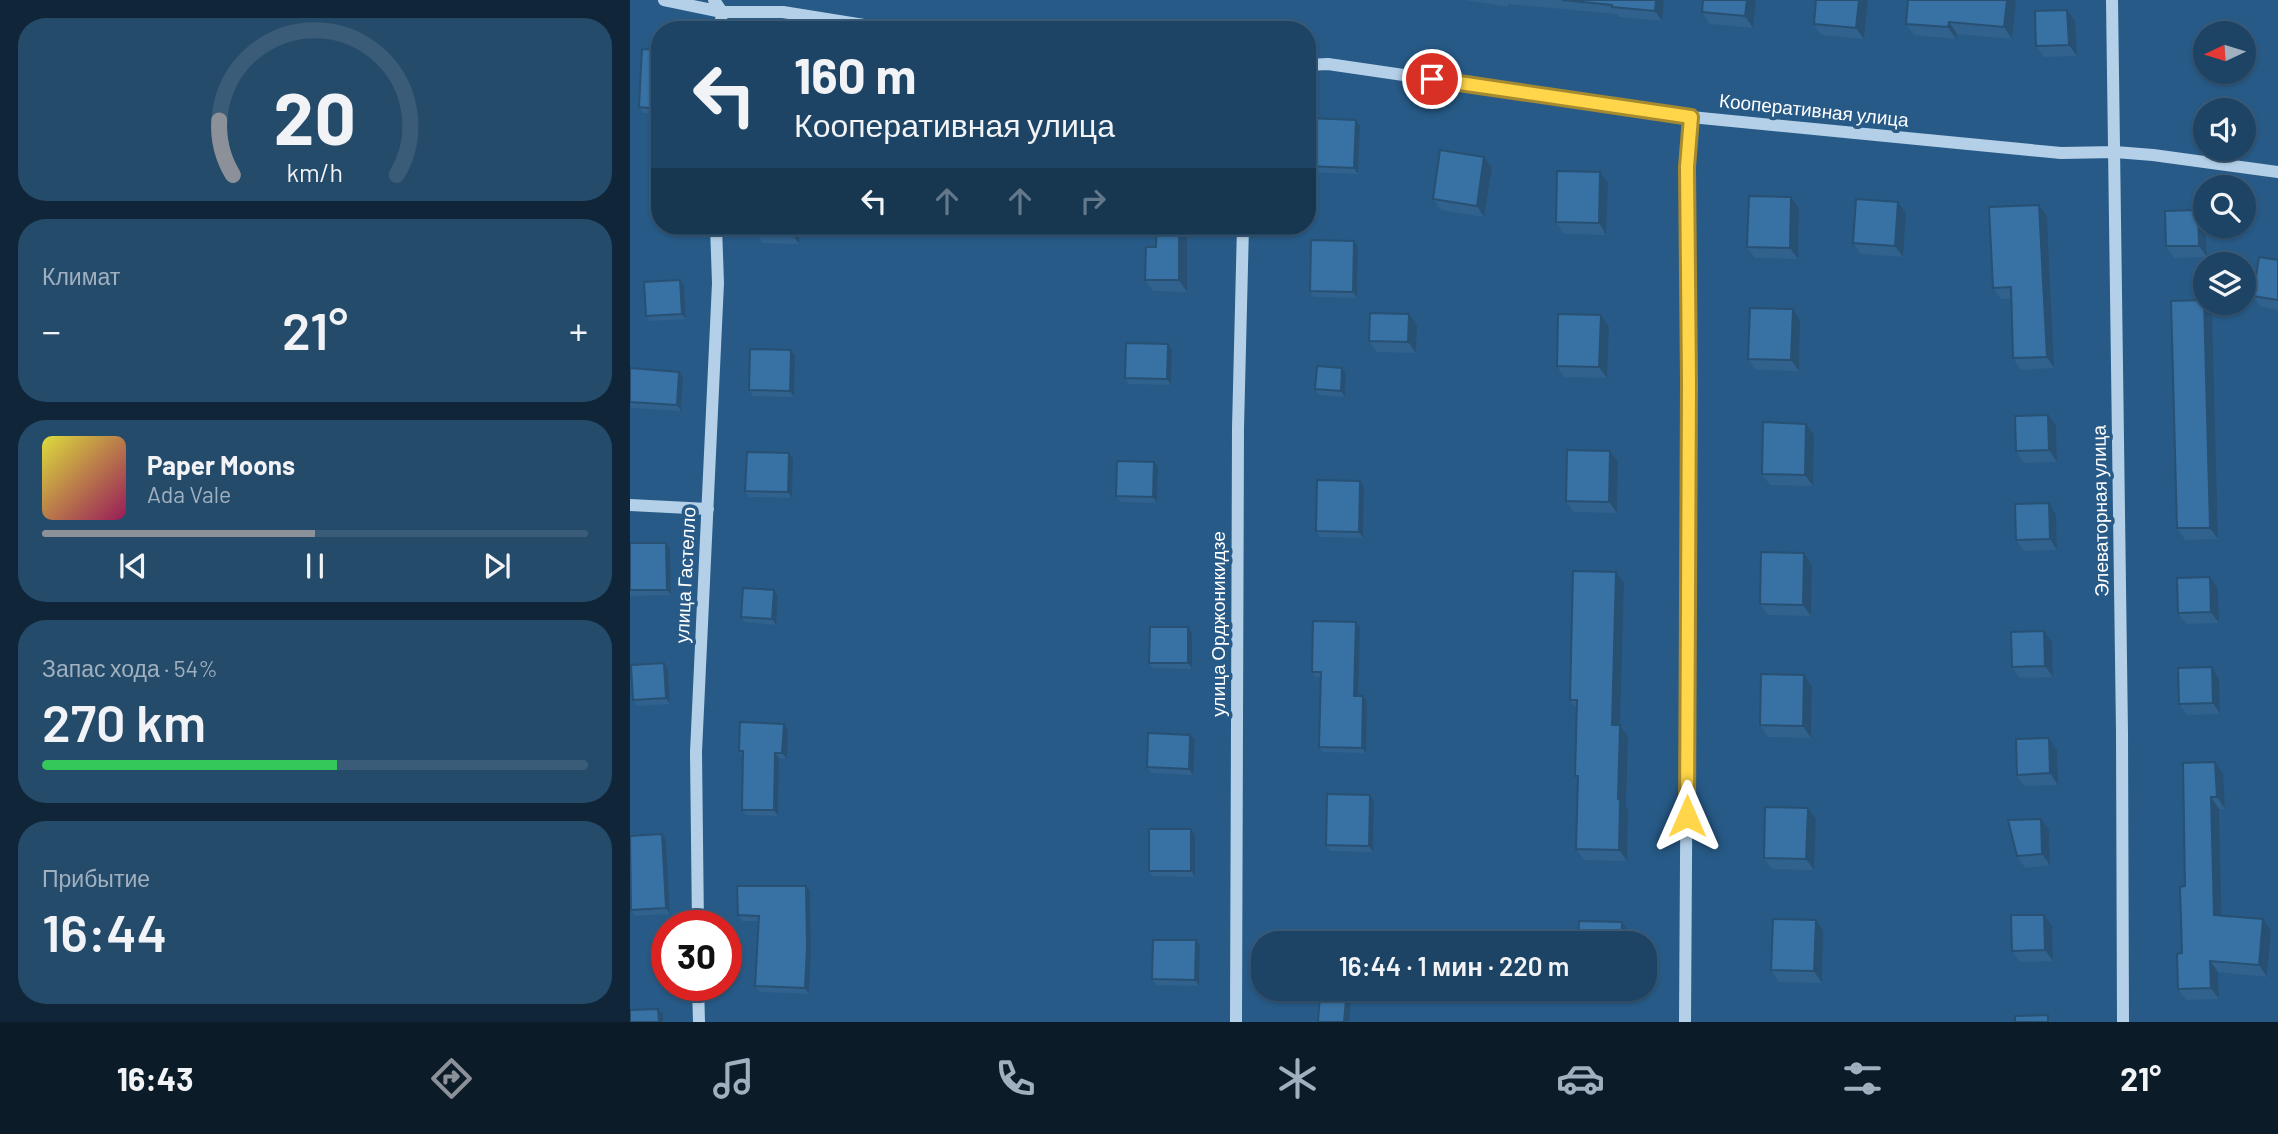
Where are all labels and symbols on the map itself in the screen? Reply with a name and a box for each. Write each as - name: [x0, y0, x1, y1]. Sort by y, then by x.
- north arrow: [2193, 21, 2256, 84]
- pin: [1402, 49, 1462, 109]
- street label: Кооперативная улица: [1718, 88, 1910, 131]
- street label: Элеваторная улица: [2086, 425, 2112, 597]
- street label: улица Гастелло: [669, 506, 700, 644]
- street label: улица Орджоникидзе: [1206, 531, 1229, 717]
- position arrow: [1650, 779, 1724, 853]
- speed limit sign: 30: [651, 910, 742, 1001]

